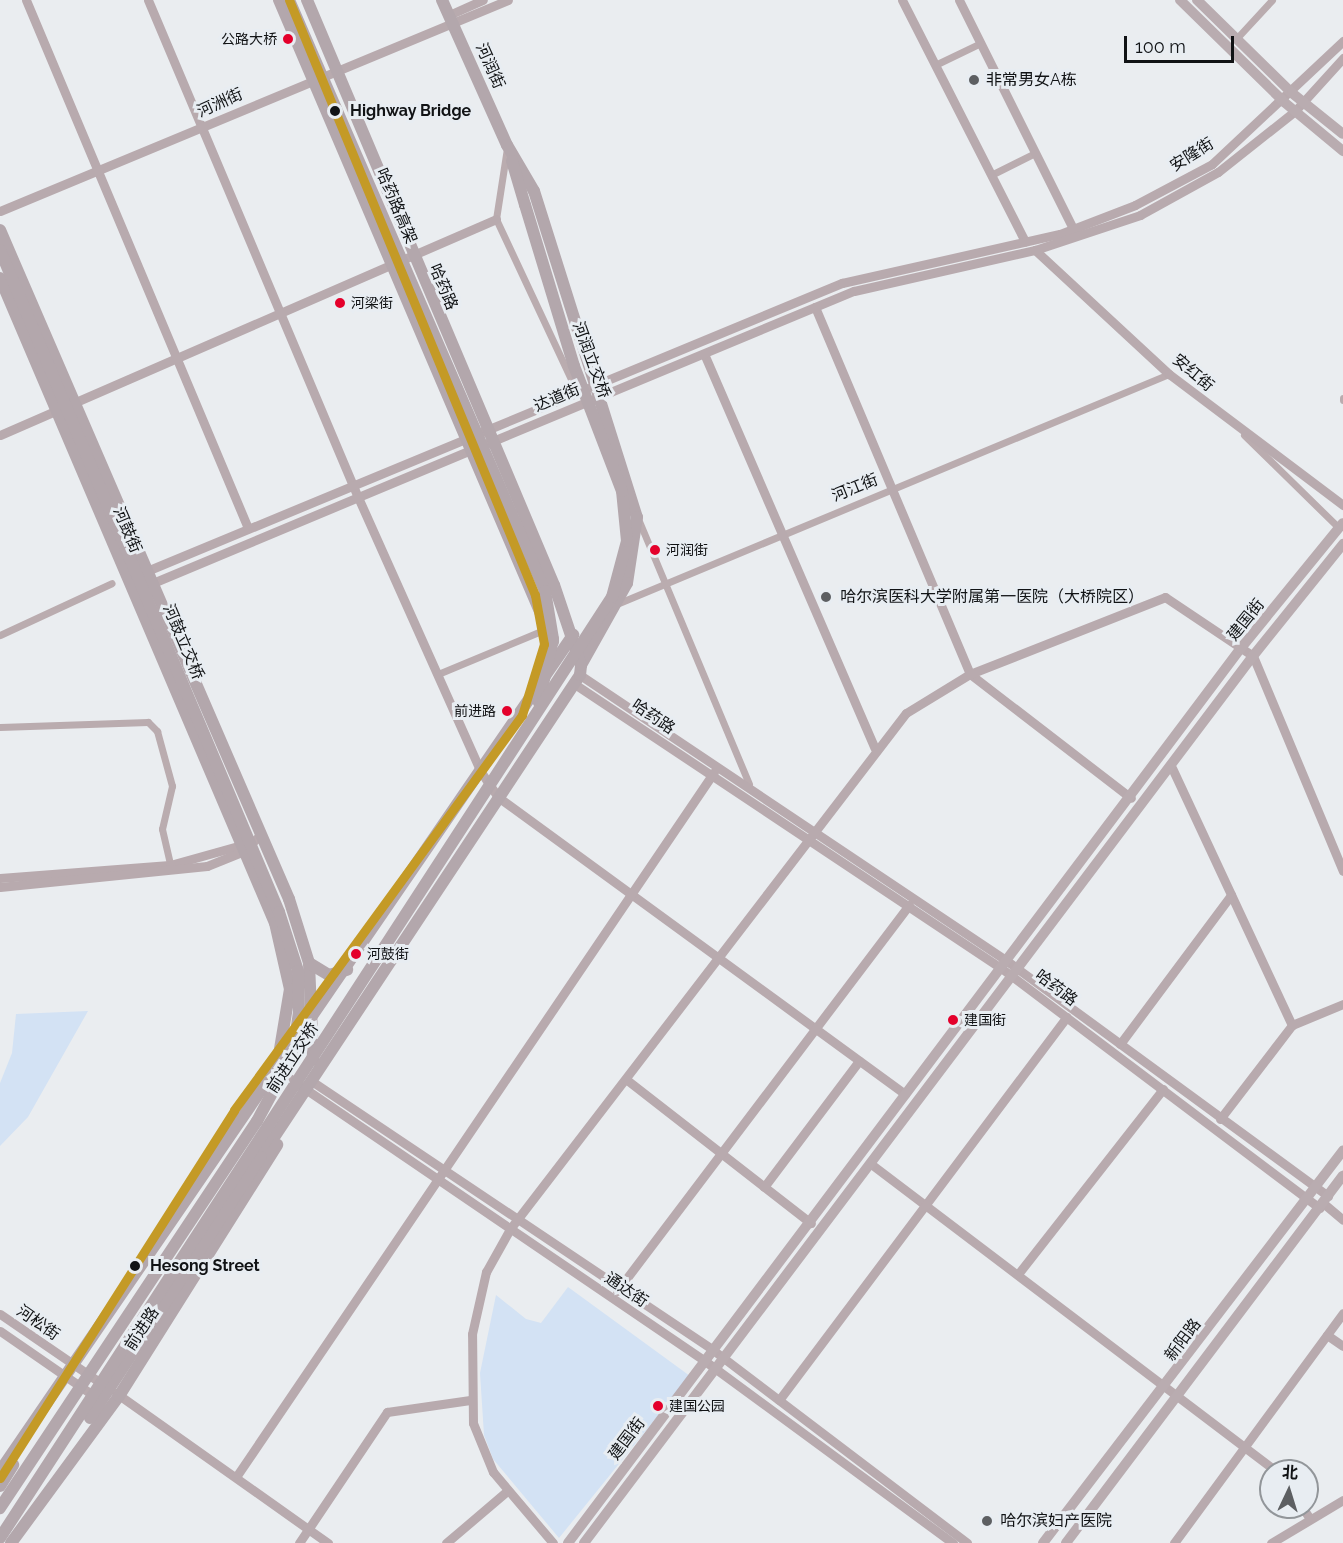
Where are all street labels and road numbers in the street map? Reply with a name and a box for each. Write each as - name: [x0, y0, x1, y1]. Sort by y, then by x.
- street label: 河润街: [471, 40, 509, 92]
- street label: 河洲街: [194, 84, 246, 122]
- street label: 安隆街: [1167, 134, 1217, 176]
- street label: 哈药路高架: [372, 165, 420, 247]
- street label: 哈药路: [425, 261, 461, 313]
- street label: 河润立交桥: [568, 319, 614, 401]
- street label: 安红街: [1168, 350, 1218, 396]
- street label: 达道街: [531, 380, 583, 416]
- street label: 河江街: [829, 470, 881, 506]
- street label: 河鼓街: [109, 504, 145, 556]
- street label: 建国街: [1223, 595, 1269, 645]
- street label: 河鼓立交桥: [159, 601, 207, 683]
- street label: 哈药路: [628, 696, 678, 738]
- street label: 哈药路: [1031, 966, 1081, 1010]
- street label: 前进立交桥: [263, 1019, 323, 1097]
- street label: 通达街: [601, 1269, 651, 1311]
- street label: 河松街: [13, 1301, 63, 1345]
- street label: 前进路: [121, 1304, 163, 1354]
- street label: 新阳路: [1161, 1315, 1205, 1365]
- street label: 建国街: [605, 1414, 649, 1464]

